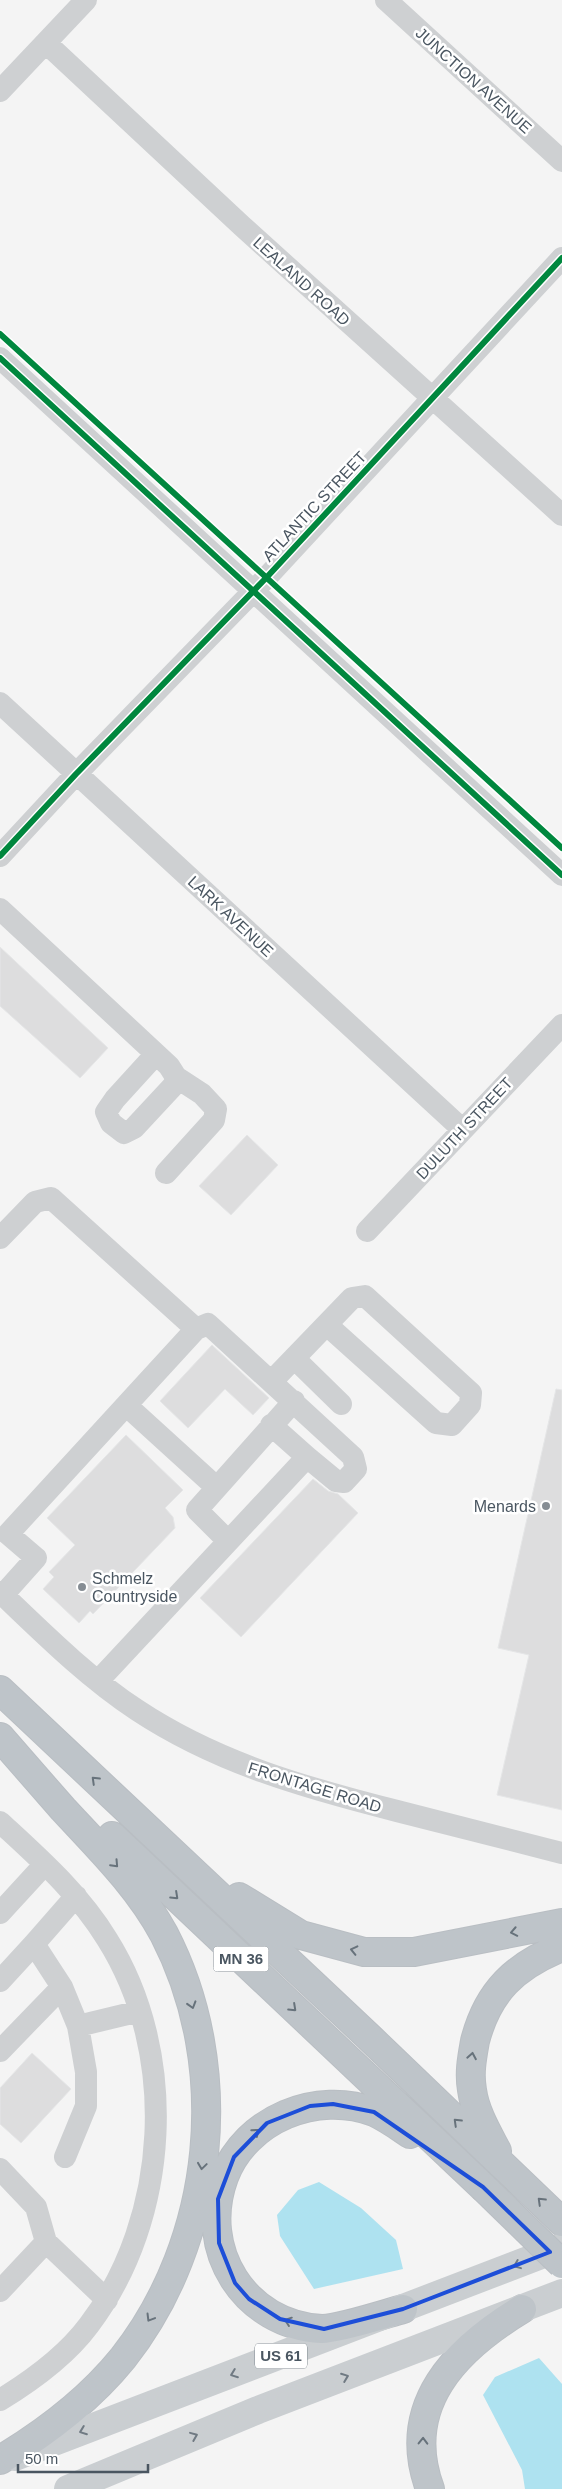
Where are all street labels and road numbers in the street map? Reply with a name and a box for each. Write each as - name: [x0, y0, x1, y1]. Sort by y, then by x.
- street label: JUNCTION AVENUE: [413, 24, 535, 137]
- street label: LEALAND ROAD: [250, 234, 353, 329]
- street label: ATLANTIC STREET: [259, 448, 370, 565]
- street label: LARK AVENUE: [185, 873, 277, 960]
- street label: DULUTH STREET: [413, 1074, 516, 1183]
- street label: FRONTAGE ROAD: [246, 1759, 384, 1816]
- road number: MN 36: [214, 1946, 268, 1972]
- road number: US 61: [255, 2344, 307, 2368]

